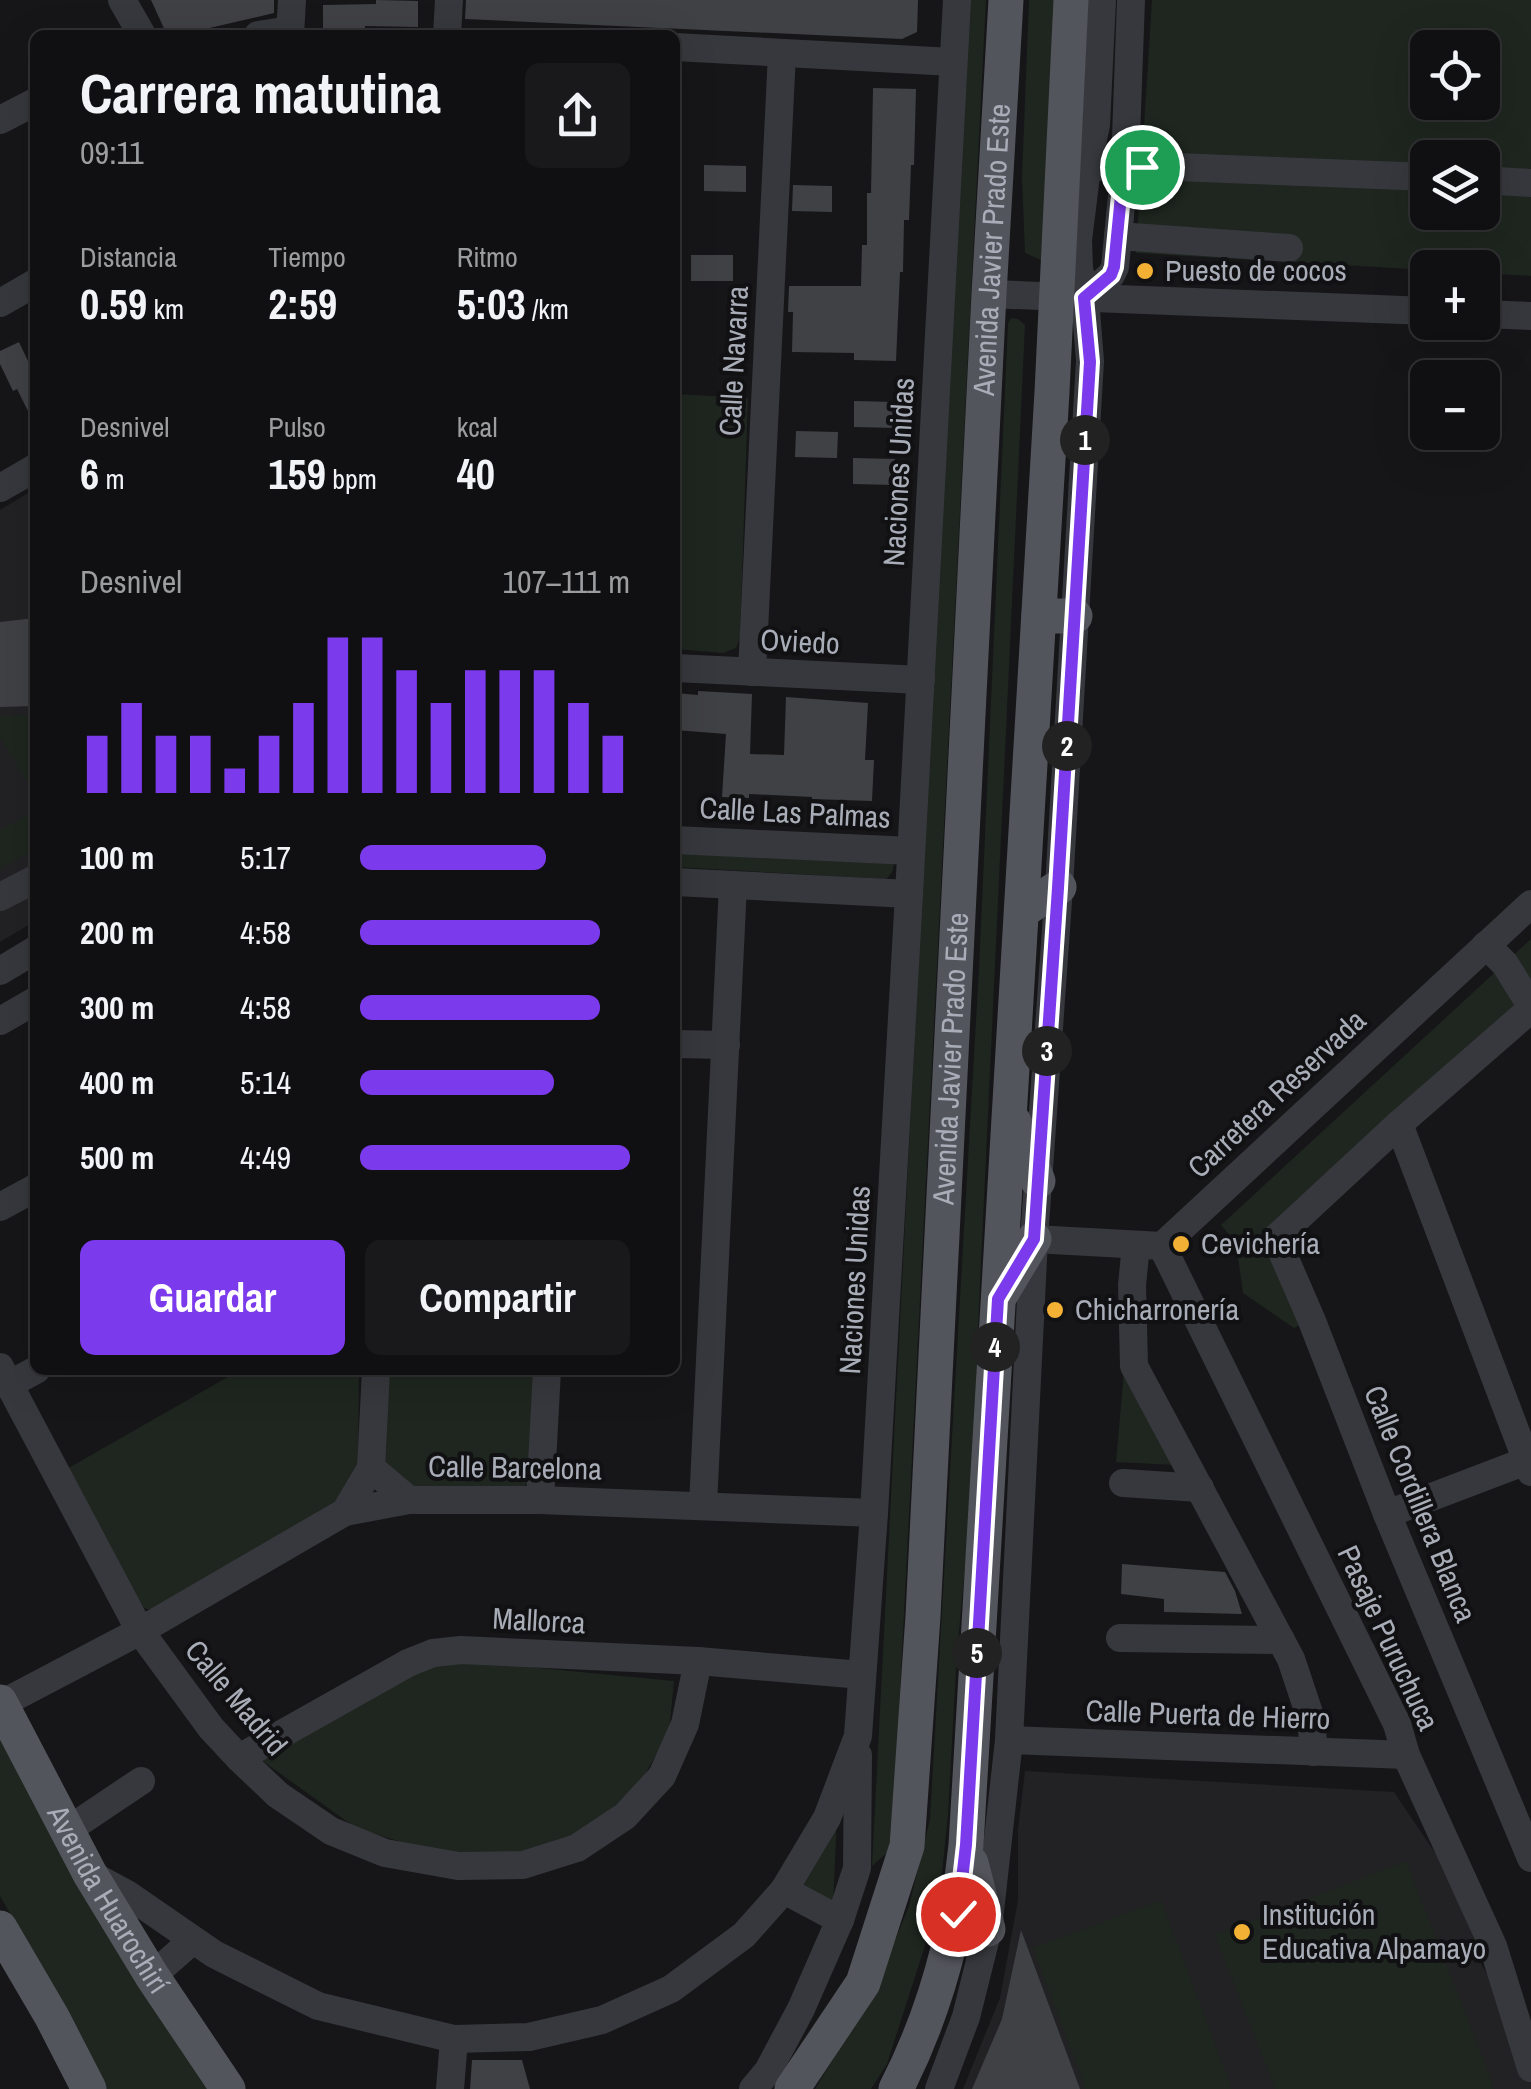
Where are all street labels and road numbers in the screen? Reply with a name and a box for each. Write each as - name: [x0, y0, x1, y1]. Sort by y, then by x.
- street label: Avenida Javier Prado Este: [963, 103, 1019, 398]
- street label: Calle Navarra: [709, 285, 757, 437]
- street label: Naciones Unidas: [873, 377, 923, 567]
- street label: Oviedo: [759, 619, 841, 663]
- street label: Calle Las Palmas: [698, 787, 892, 837]
- street label: Avenida Javier Prado Este: [923, 912, 977, 1207]
- street label: Carretera Reservada: [1179, 1000, 1374, 1186]
- street label: Naciones Unidas: [829, 1185, 879, 1375]
- street label: Calle Cordillera Blanca: [1355, 1380, 1487, 1628]
- street label: Calle Barcelona: [428, 1445, 602, 1489]
- street label: Pasaje Puruchuca: [1329, 1539, 1449, 1737]
- street label: Mallorca: [492, 1598, 587, 1642]
- street label: Calle Madrid: [177, 1631, 297, 1764]
- street label: Calle Puerta de Hierro: [1085, 1690, 1331, 1738]
- street label: Avenida Huarochirí: [38, 1797, 179, 2001]

